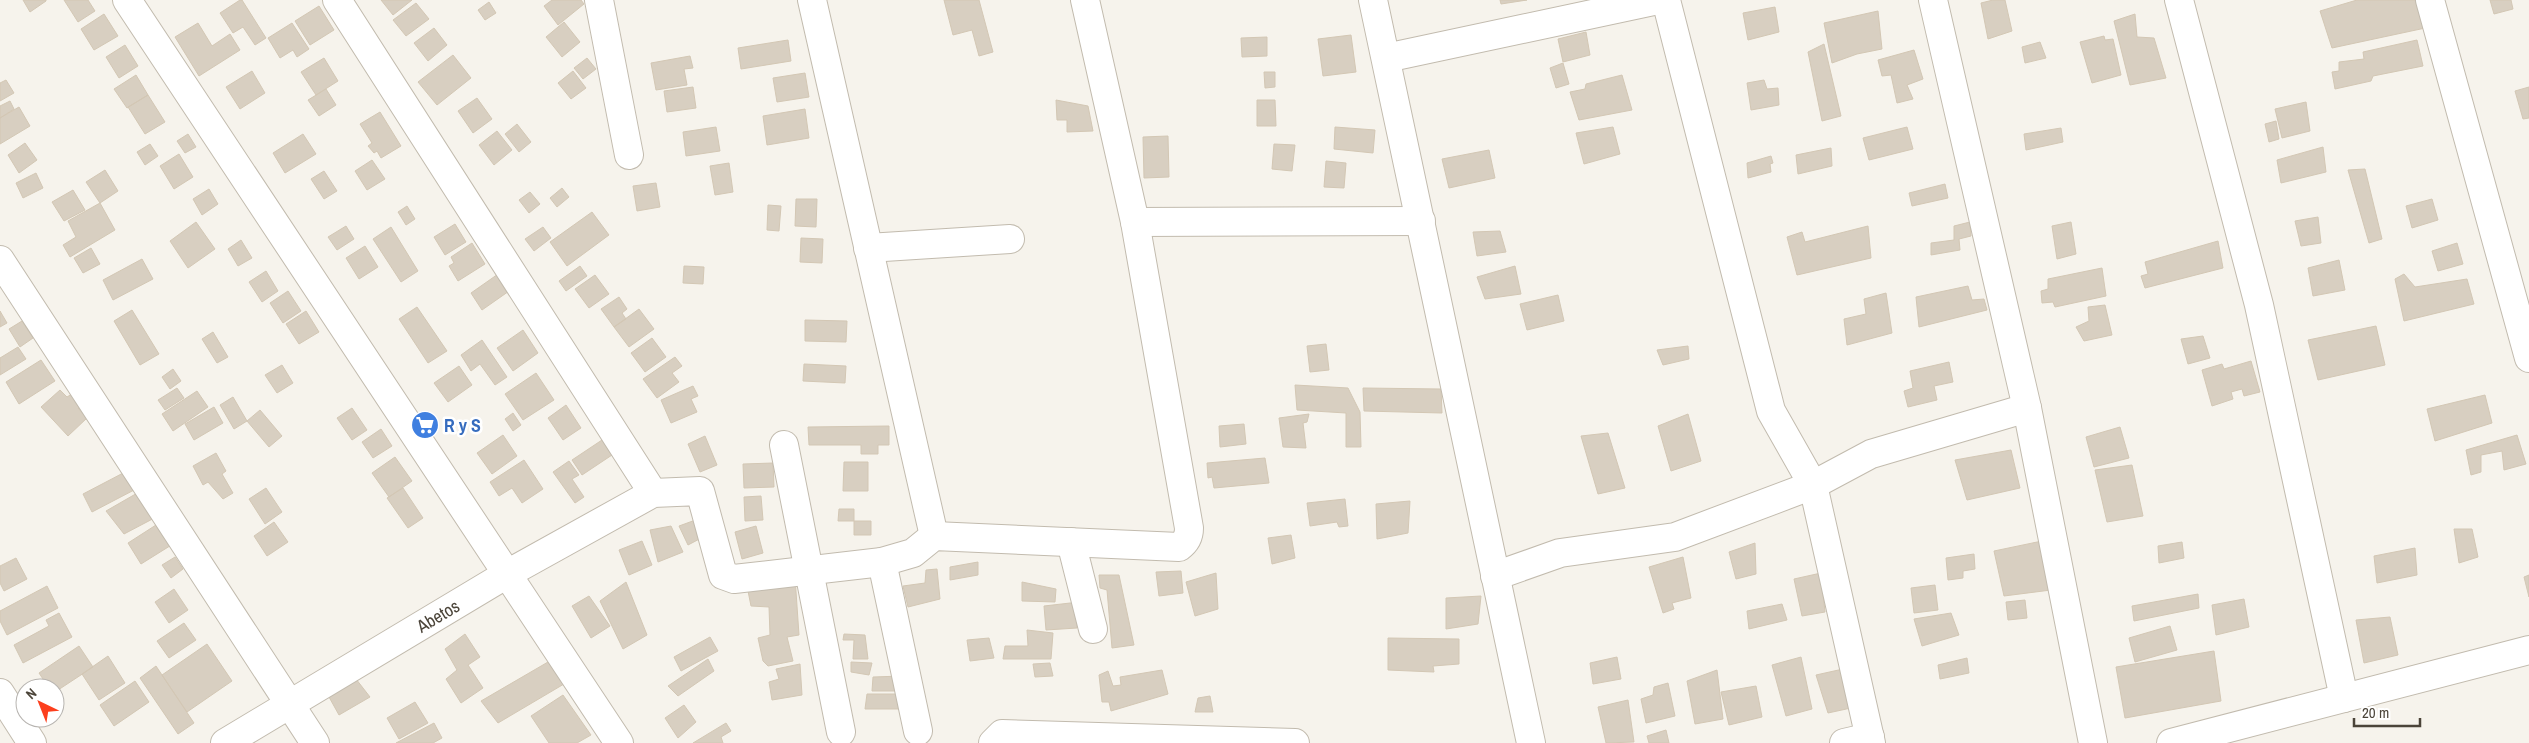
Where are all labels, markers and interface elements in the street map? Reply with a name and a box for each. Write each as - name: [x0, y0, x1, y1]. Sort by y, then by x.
- supermarket icon: R y S: [410, 410, 440, 440]
- place label: R y S: [444, 413, 481, 438]
- street label: Abetos: [411, 593, 464, 639]
- north arrow: [15, 678, 65, 728]
- text: N: [22, 684, 40, 703]
- scale bar: [2354, 696, 2420, 728]
- text: 20 m: [2362, 702, 2389, 723]

